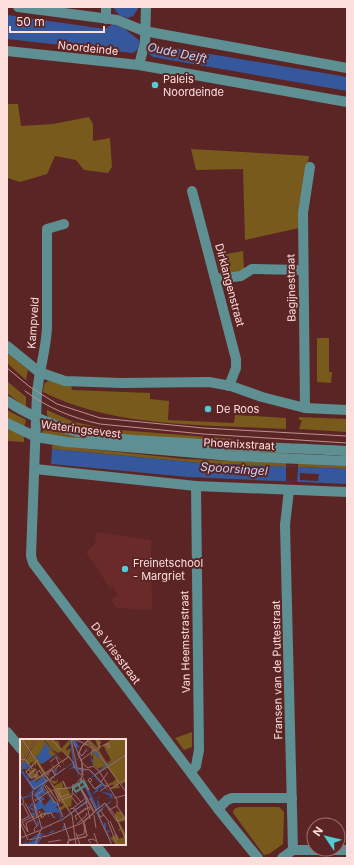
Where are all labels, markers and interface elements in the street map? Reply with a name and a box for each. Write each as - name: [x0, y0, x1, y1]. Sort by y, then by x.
- scale bar: [10, 8, 104, 34]
- text: 50 m: [16, 14, 45, 29]
- street label: Noordeinde: [57, 38, 119, 58]
- water label: Oude Delft: [146, 39, 209, 66]
- place label: Paleis Noordeinde: [163, 72, 224, 99]
- marker: Paleis Noordeinde: [150, 80, 160, 90]
- street label: Dirklangenstraat: [212, 242, 248, 328]
- street label: Bagijnestraat: [283, 254, 299, 322]
- street label: Kampveld: [24, 297, 42, 349]
- place label: De Roos: [216, 402, 260, 416]
- marker: De Roos: [203, 404, 213, 414]
- street label: Wateringsevest: [40, 417, 122, 441]
- street label: Phoenixstraat: [203, 435, 275, 453]
- water label: Spoorsingel: [200, 459, 268, 478]
- place label: Freinetschool - Margriet: [133, 556, 203, 583]
- marker: Freinetschool - Margriet: [120, 564, 130, 574]
- street label: Van Heemstrastraat: [177, 590, 193, 693]
- street label: Fransen van de Puttestraat: [269, 600, 285, 740]
- street label: De Vriesstraat: [88, 619, 144, 687]
- inset map: [20, 739, 126, 845]
- north arrow: [306, 817, 346, 857]
- text: N: [310, 824, 326, 839]

